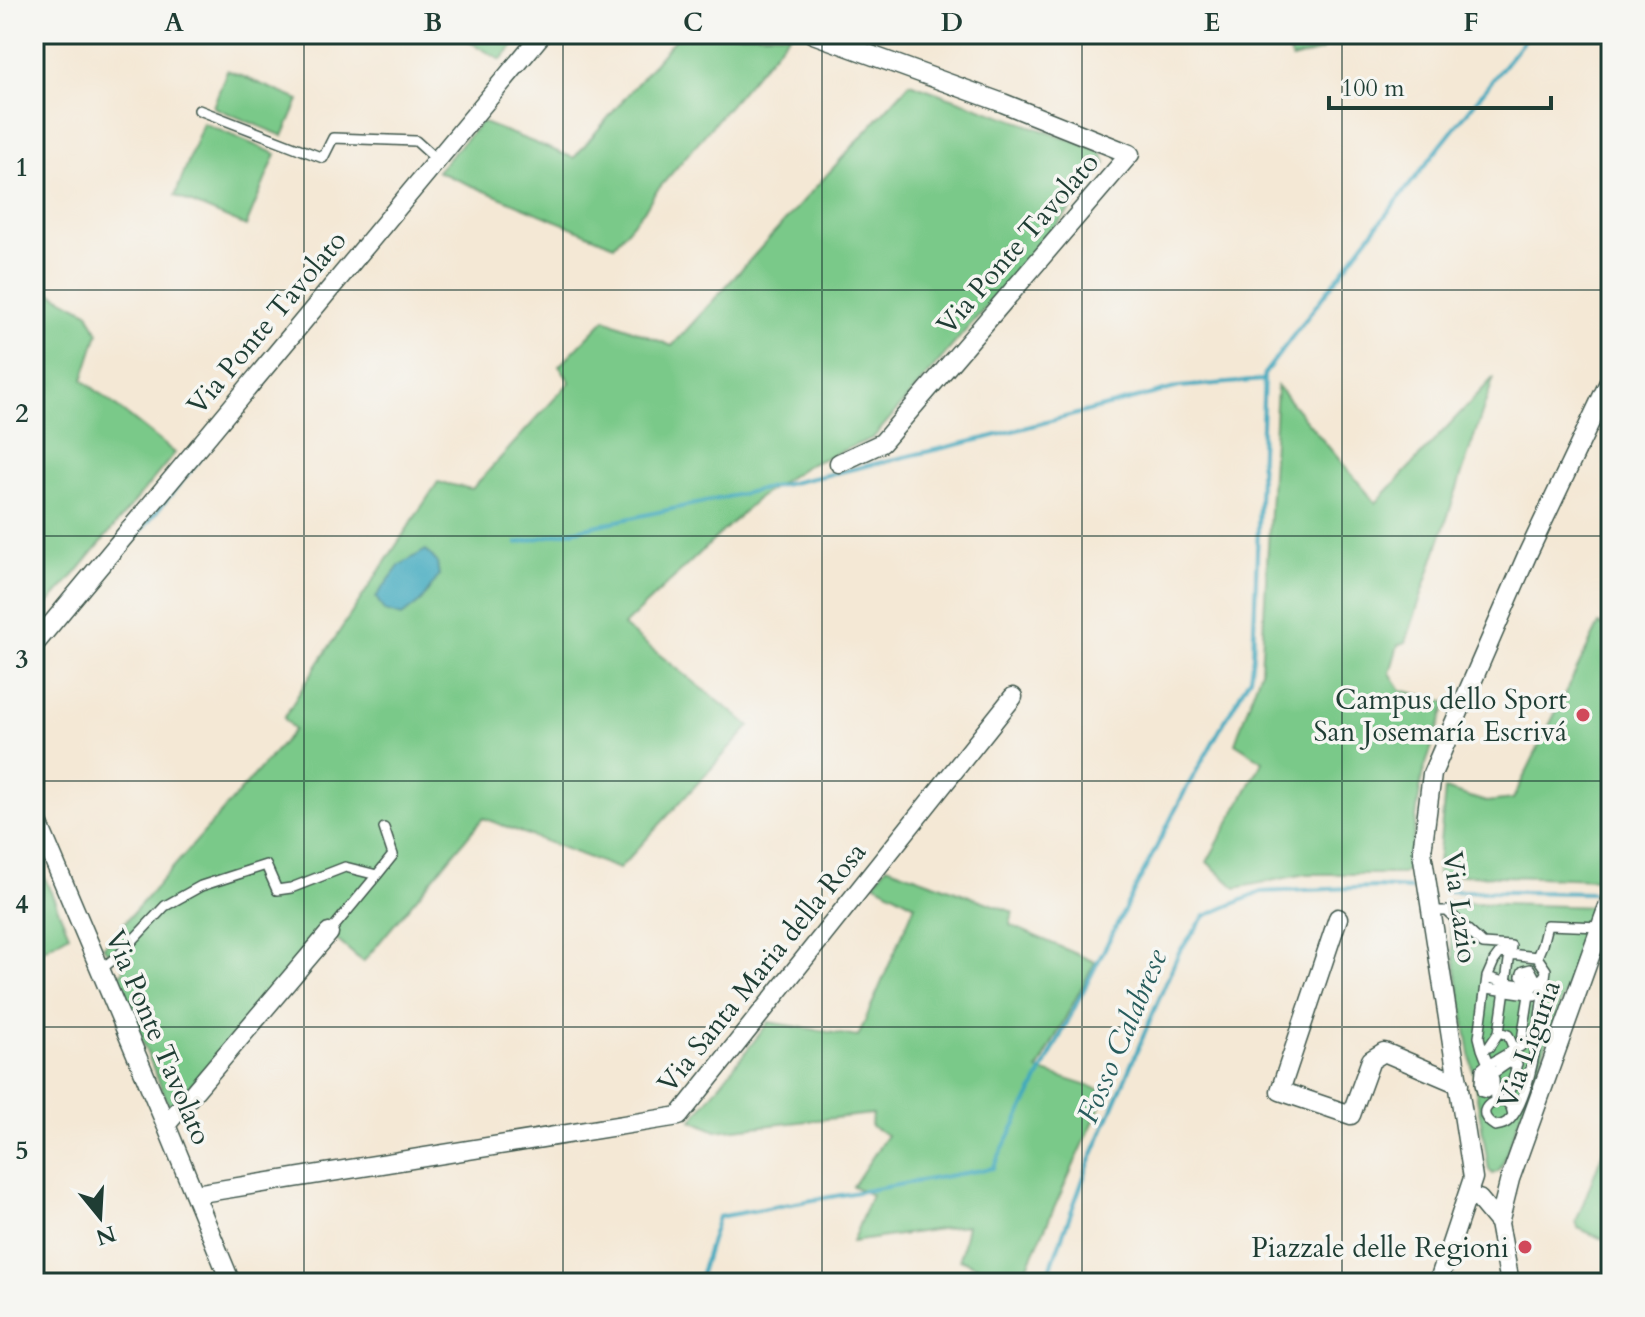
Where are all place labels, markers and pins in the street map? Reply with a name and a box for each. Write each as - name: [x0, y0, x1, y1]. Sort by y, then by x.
- place label: Campus dello Sport San Josemaría Escrivá: [1313, 681, 1567, 751]
- marker: Campus dello Sport San Josemaría Escrivá: [1574, 706, 1592, 724]
- place label: Piazzale delle Regioni: [1251, 1229, 1509, 1267]
- marker: Piazzale delle Regioni: [1516, 1238, 1534, 1256]

